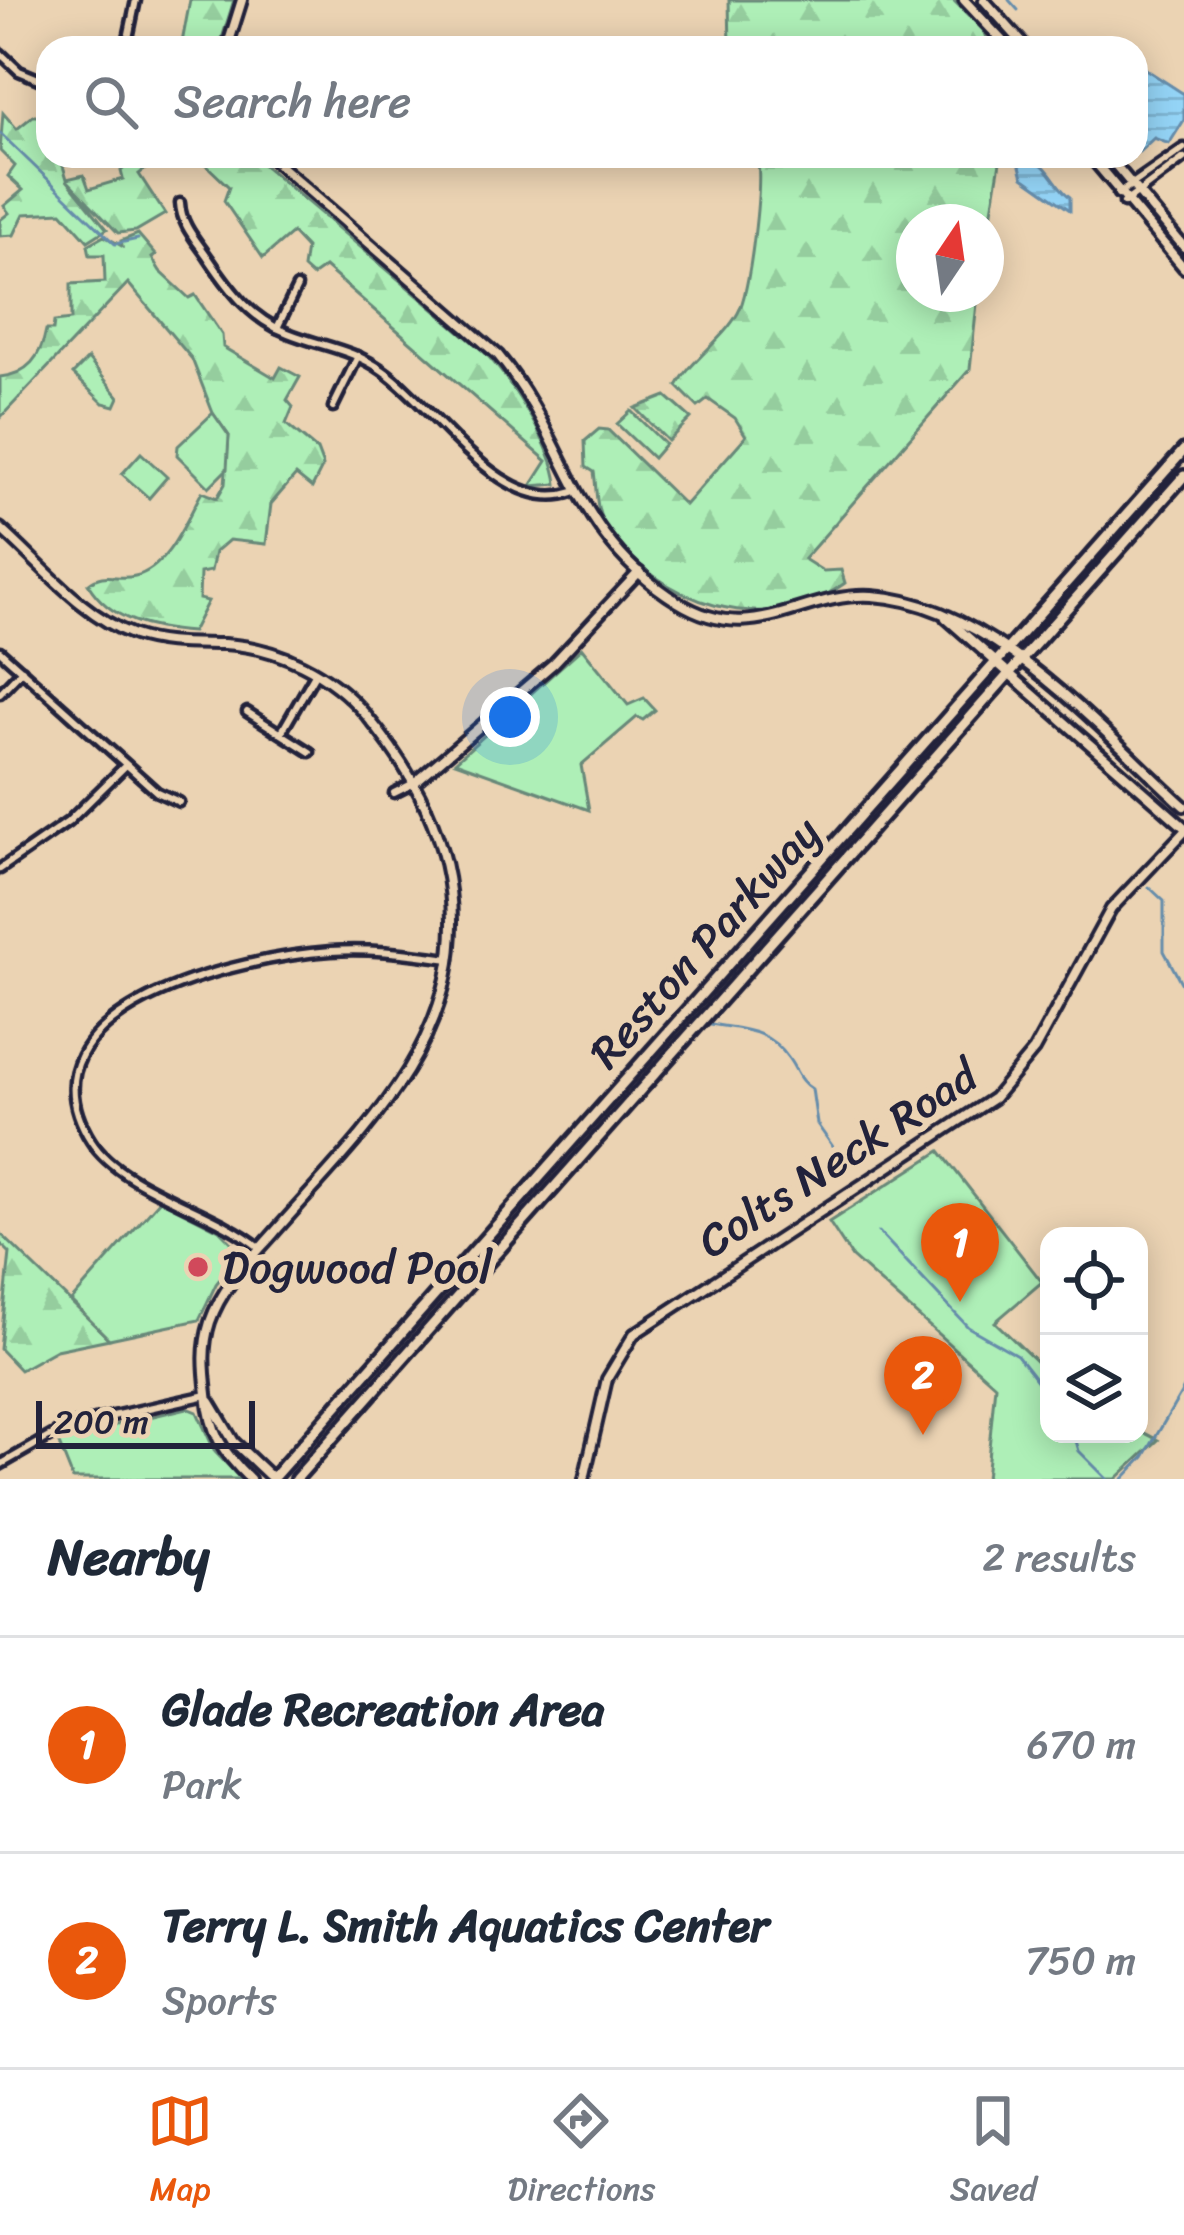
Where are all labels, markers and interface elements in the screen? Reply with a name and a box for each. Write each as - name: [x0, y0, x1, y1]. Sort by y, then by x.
- search box: [36, 36, 1148, 168]
- text: Search here: [174, 62, 411, 142]
- icon: search: [78, 69, 144, 135]
- north arrow: [896, 204, 1004, 312]
- your location: [480, 687, 540, 747]
- street label: Reston Parkway: [568, 797, 842, 1088]
- street label: Colts Neck Road: [681, 1036, 997, 1280]
- pin: 1: [921, 1203, 999, 1302]
- map controls: [1040, 1227, 1148, 1443]
- button: locate: [1040, 1227, 1148, 1335]
- place label: Dogwood Pool: [222, 1228, 493, 1308]
- marker: Dogwood Pool: [185, 1254, 211, 1280]
- button: layers: [1040, 1335, 1148, 1443]
- pin: 2: [884, 1336, 962, 1435]
- text: 200 m: [54, 1393, 149, 1451]
- scale bar: [36, 1395, 255, 1448]
- text: Nearby: [48, 1512, 209, 1602]
- text: 2 results: [982, 1523, 1136, 1592]
- text: Glade Recreation Area: [162, 1670, 604, 1750]
- text: 1: [79, 1710, 95, 1779]
- text: 670 m: [1027, 1710, 1136, 1779]
- text: Park: [162, 1750, 242, 1819]
- text: Terry L. Smith Aquatics Center: [162, 1886, 769, 1966]
- text: 2: [76, 1926, 98, 1995]
- text: 750 m: [1025, 1926, 1136, 1995]
- text: Sports: [162, 1966, 277, 2035]
- tab: Map: [147, 2088, 213, 2218]
- tab: Directions: [508, 2088, 655, 2218]
- tab: Saved: [950, 2088, 1037, 2218]

